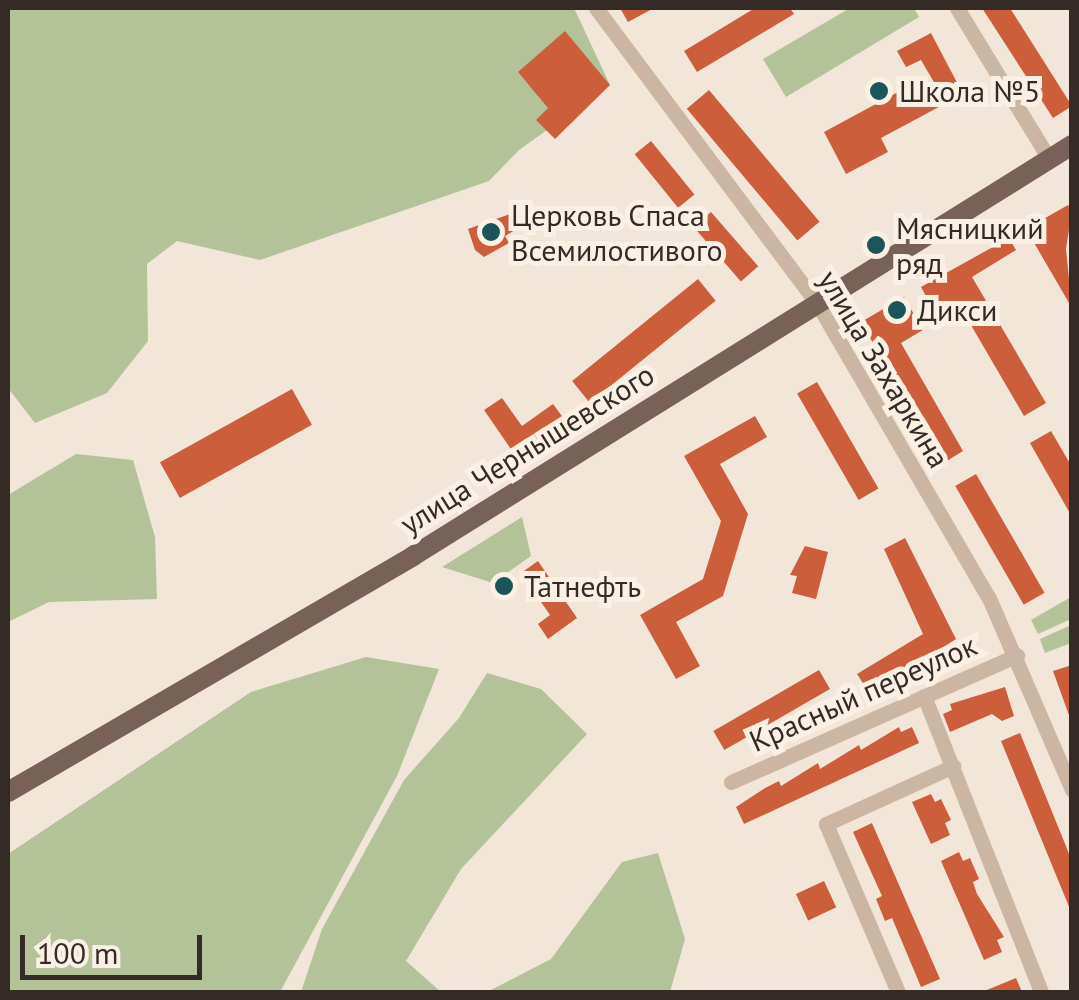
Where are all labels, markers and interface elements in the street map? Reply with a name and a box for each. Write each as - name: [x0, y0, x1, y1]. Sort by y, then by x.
- place label: Школа №5: [899, 73, 1040, 109]
- marker: Школа №5: [868, 80, 890, 102]
- place label: Церковь Спаса Всемилостивого: [511, 197, 723, 268]
- place label: Мясницкий ряд: [896, 210, 1044, 280]
- marker: Церковь Спаса Всемилостивого: [480, 221, 502, 243]
- marker: Мясницкий ряд: [865, 234, 887, 256]
- street label: улица Захаркина: [811, 264, 957, 474]
- place label: Дикси: [917, 292, 997, 328]
- marker: Дикси: [886, 299, 908, 321]
- street label: улица Чернышевского: [393, 356, 661, 542]
- place label: Татнефть: [524, 568, 641, 604]
- marker: Татнефть: [493, 575, 515, 597]
- street label: Красный переулок: [744, 627, 982, 759]
- scale bar: [25, 915, 208, 977]
- text: 100 m: [37, 933, 118, 972]

